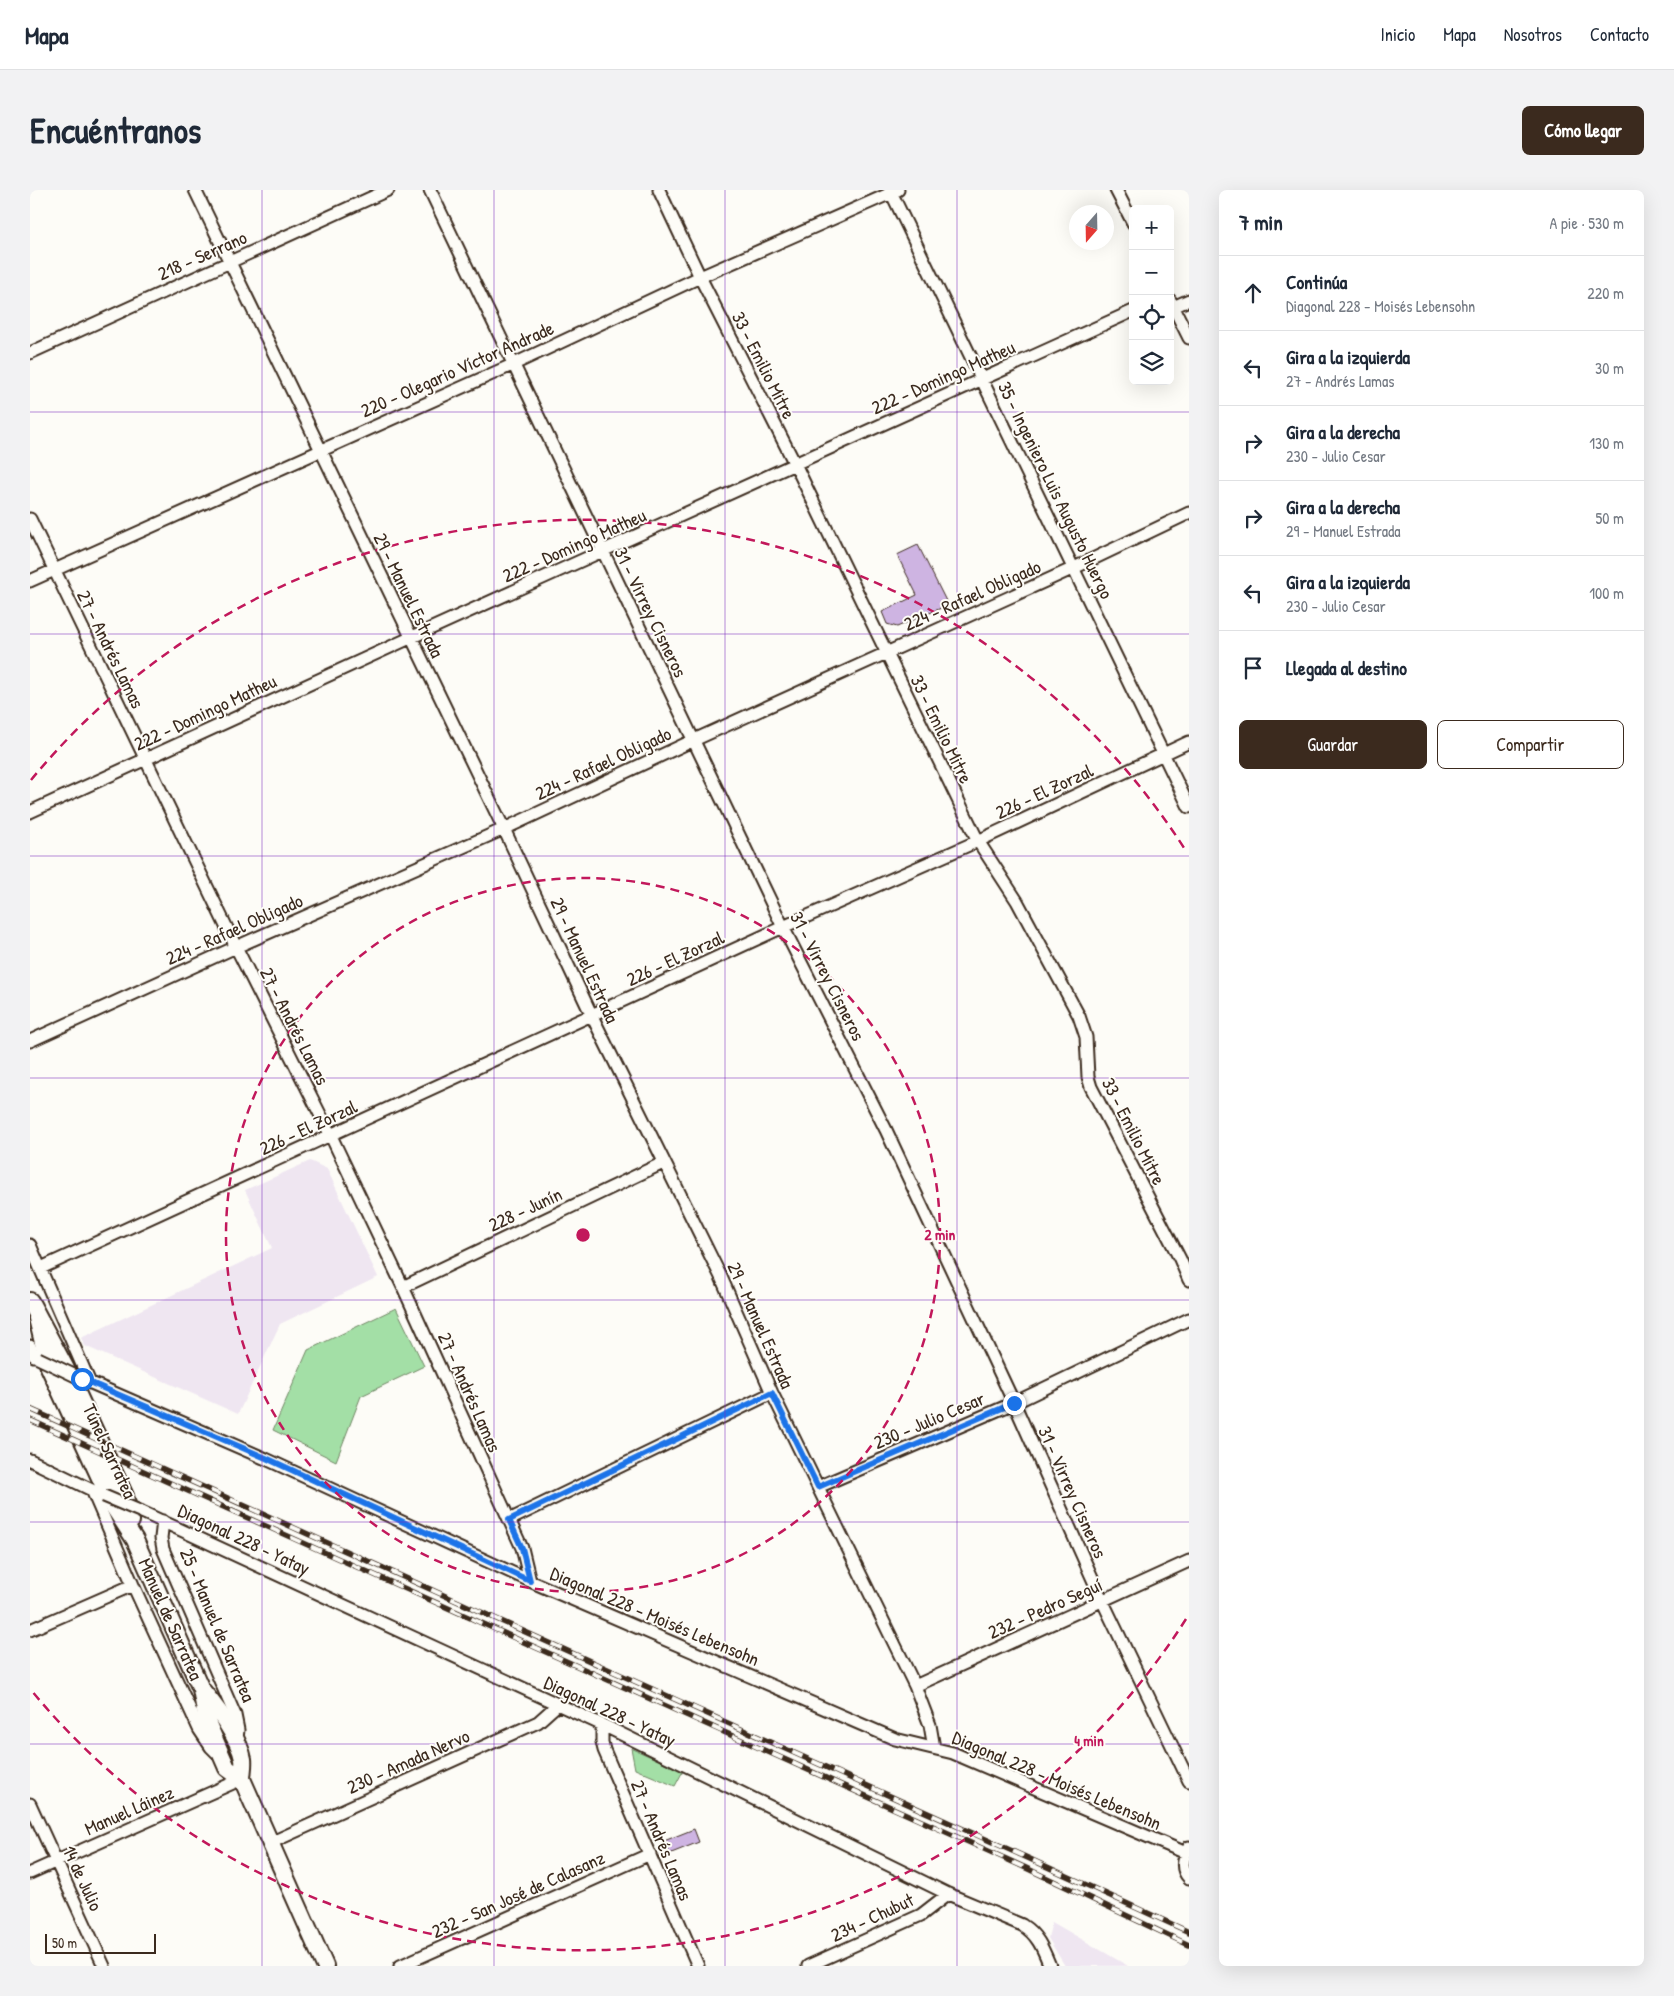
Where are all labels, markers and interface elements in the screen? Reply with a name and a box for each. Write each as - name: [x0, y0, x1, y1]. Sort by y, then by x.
- text: Mapa: [25, 19, 68, 51]
- text: Inicio: [1381, 22, 1415, 47]
- text: Mapa: [1443, 22, 1476, 47]
- text: Nosotros: [1504, 22, 1562, 47]
- text: Contacto: [1590, 22, 1649, 47]
- button: Cómo llegar: [1522, 106, 1644, 155]
- text: Encuéntranos: [30, 107, 201, 154]
- north arrow: [1069, 205, 1114, 250]
- map controls: [1129, 205, 1174, 385]
- button: +: [1129, 205, 1174, 250]
- text: 7 min: [1239, 208, 1283, 237]
- text: A pie · 530 m: [1549, 212, 1624, 234]
- street label: 218 - Serrano: [153, 224, 251, 286]
- button: −: [1129, 250, 1174, 295]
- text: Continúa: [1286, 269, 1347, 295]
- icon: ahead: [1239, 279, 1267, 307]
- text: 220 m: [1587, 282, 1624, 304]
- button: locate: [1129, 295, 1174, 340]
- text: Diagonal 228 - Moisés Lebensohn: [1286, 295, 1475, 317]
- street label: 33 - Emilio Mitre: [726, 307, 802, 424]
- street label: 220 - Olegario Víctor Andrade: [356, 315, 558, 423]
- street label: 222 - Domingo Matheu: [867, 334, 1019, 420]
- button: layers: [1129, 340, 1174, 385]
- text: Gira a la izquierda: [1286, 344, 1410, 370]
- icon: left: [1239, 354, 1267, 382]
- text: 30 m: [1595, 357, 1624, 379]
- text: 27 - Andrés Lamas: [1286, 370, 1394, 392]
- street label: 35 - Ingeniero Luis Augusto Huergo: [992, 377, 1120, 603]
- text: Gira a la derecha: [1286, 419, 1400, 445]
- icon: right: [1239, 429, 1267, 457]
- text: 130 m: [1589, 432, 1624, 454]
- text: 230 - Julio Cesar: [1286, 445, 1386, 467]
- text: Gira a la derecha: [1286, 494, 1400, 520]
- street label: 222 - Domingo Matheu: [498, 502, 650, 588]
- icon: right: [1239, 504, 1267, 532]
- text: 50 m: [1596, 507, 1624, 529]
- text: 29 - Manuel Estrada: [1286, 520, 1401, 542]
- street label: 29 - Manuel Estrada: [367, 528, 451, 662]
- street label: 31 - Virrey Cisneros: [608, 543, 694, 681]
- street label: 224 - Rafael Obligado: [899, 553, 1045, 637]
- text: Gira a la izquierda: [1286, 569, 1410, 595]
- icon: left: [1239, 579, 1267, 607]
- text: 100 m: [1589, 582, 1624, 604]
- street label: 27 - Andrés Lamas: [71, 585, 151, 713]
- text: 230 - Julio Cesar: [1286, 595, 1386, 617]
- icon: arrive: [1239, 654, 1267, 682]
- text: Llegada al destino: [1286, 655, 1407, 681]
- street label: 222 - Domingo Matheu: [130, 667, 281, 756]
- street label: 33 - Emilio Mitre: [905, 671, 980, 788]
- street label: 224 - Rafael Obligado: [531, 720, 676, 806]
- button: Guardar: [1239, 720, 1427, 769]
- button: Compartir: [1437, 720, 1624, 769]
- street label: 226 - El Zorzal: [991, 757, 1098, 825]
- street label: 224 - Rafael Obligado: [161, 887, 307, 971]
- street label: 29 - Manuel Estrada: [544, 893, 626, 1028]
- street label: 31 - Virrey Cisneros: [784, 907, 872, 1045]
- street label: 226 - El Zorzal: [622, 924, 729, 992]
- street label: 27 - Andrés Lamas: [254, 963, 336, 1089]
- street label: 33 - Emilio Mitre: [1096, 1073, 1172, 1190]
- street label: 226 - El Zorzal: [255, 1093, 362, 1161]
- street label: 228 - Junín: [484, 1181, 566, 1237]
- text: 2 min: [925, 1224, 956, 1245]
- centre of rings: [574, 1226, 592, 1244]
- street label: 29 - Manuel Estrada: [721, 1258, 801, 1393]
- street label: 27 - Andrés Lamas: [432, 1328, 508, 1456]
- route start: [71, 1368, 94, 1391]
- street label: 230 - Julio Cesar: [869, 1385, 989, 1455]
- route end: [1003, 1392, 1026, 1415]
- street label: Túnel Sarratea: [77, 1399, 144, 1503]
- street label: 31 - Virrey Cisneros: [1032, 1422, 1114, 1562]
- street label: Diagonal 228 - Yatay: [174, 1497, 314, 1581]
- street label: 25 - Manuel de Sarratea: [174, 1544, 262, 1706]
- street label: Manuel de Sarratea: [132, 1554, 210, 1685]
- street label: Diagonal 228 - Moisés Lebensohn: [547, 1560, 763, 1672]
- street label: 232 - Pedro Seguí: [984, 1571, 1106, 1645]
- street label: Diagonal 228 - Yatay: [540, 1669, 680, 1753]
- street label: 230 - Amada Nervo: [343, 1722, 474, 1800]
- street label: Diagonal 228 - Moisés Lebensohn: [949, 1724, 1165, 1836]
- text: 4 min: [1074, 1730, 1104, 1751]
- street label: 27 - Andrés Lamas: [625, 1776, 699, 1904]
- street label: Manuel Láinez: [80, 1779, 178, 1841]
- street label: 14 de Julio: [57, 1841, 110, 1915]
- street label: 232 - San José de Calasanz: [427, 1844, 609, 1944]
- street label: 234 - Chubut: [826, 1886, 918, 1948]
- scale bar: [45, 1931, 156, 1954]
- text: 50 m: [52, 1933, 77, 1952]

